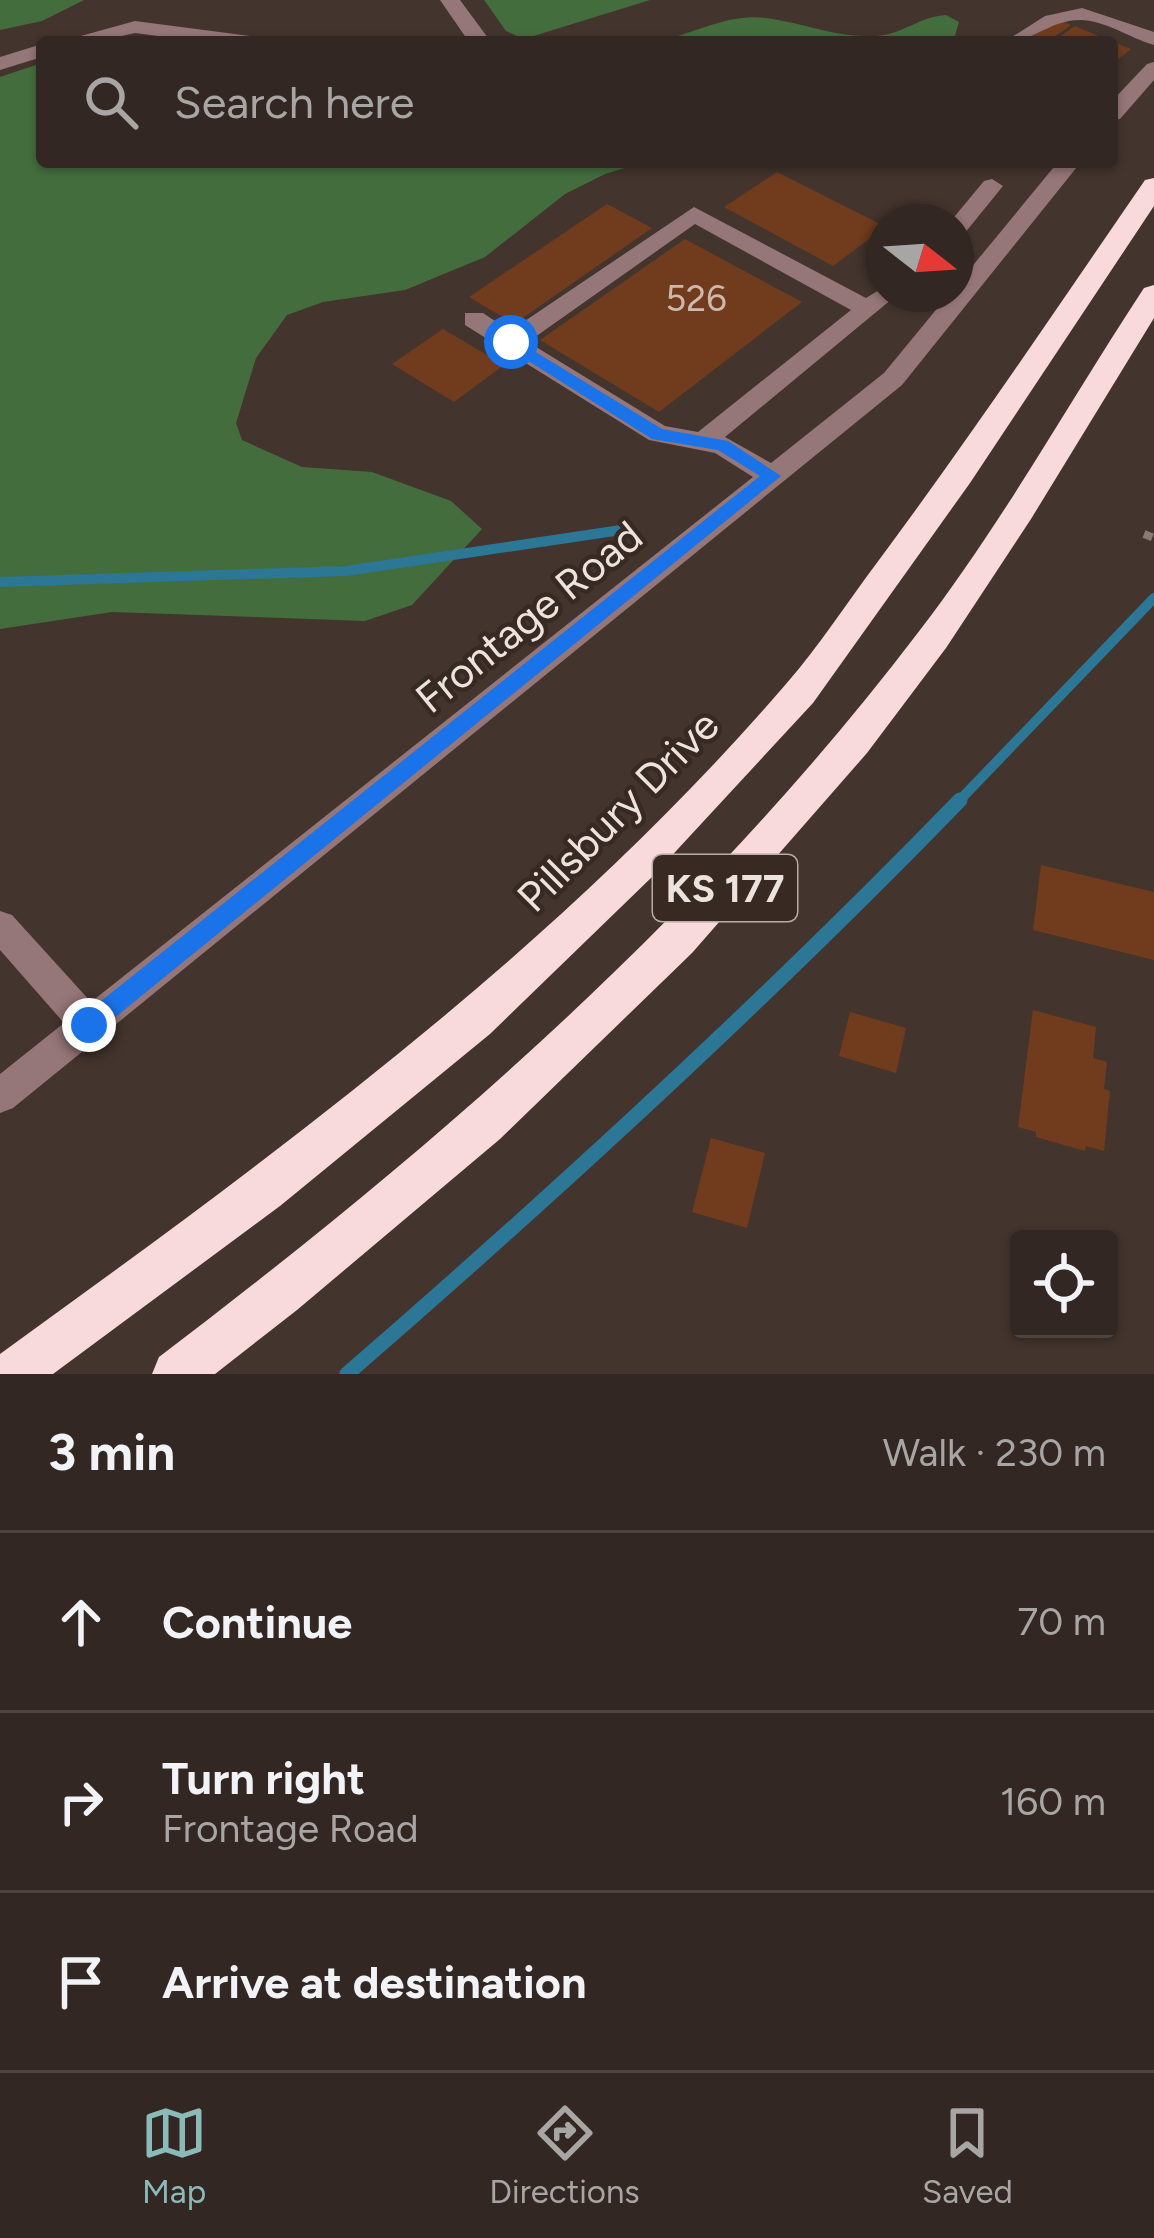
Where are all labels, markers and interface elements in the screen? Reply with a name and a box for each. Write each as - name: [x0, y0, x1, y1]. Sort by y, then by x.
- search box: [36, 36, 1118, 168]
- icon: search: [78, 69, 144, 135]
- text: Search here: [174, 75, 414, 129]
- north arrow: [866, 204, 974, 312]
- house number: 526: [665, 277, 727, 320]
- route start: [484, 315, 538, 369]
- street label: Frontage Road: [406, 510, 652, 724]
- street label: Pillsbury Drive: [507, 700, 729, 922]
- road number: KS 177: [653, 855, 797, 921]
- route end: [62, 998, 116, 1052]
- map controls: [1010, 1230, 1118, 1338]
- button: locate: [1010, 1230, 1118, 1338]
- text: 3 min: [48, 1422, 175, 1483]
- text: Walk · 230 m: [883, 1429, 1106, 1476]
- icon: ahead: [48, 1589, 114, 1655]
- text: Continue: [162, 1595, 352, 1649]
- text: 70 m: [1017, 1598, 1106, 1645]
- text: Turn right: [162, 1751, 365, 1805]
- icon: right: [48, 1769, 114, 1835]
- text: 160 m: [1000, 1778, 1106, 1825]
- text: Frontage Road: [162, 1805, 418, 1852]
- icon: arrive: [48, 1949, 114, 2015]
- text: Arrive at destination: [162, 1955, 586, 2009]
- tab: Map: [141, 2100, 207, 2211]
- tab: Directions: [489, 2100, 640, 2211]
- tab: Saved: [922, 2100, 1013, 2211]

